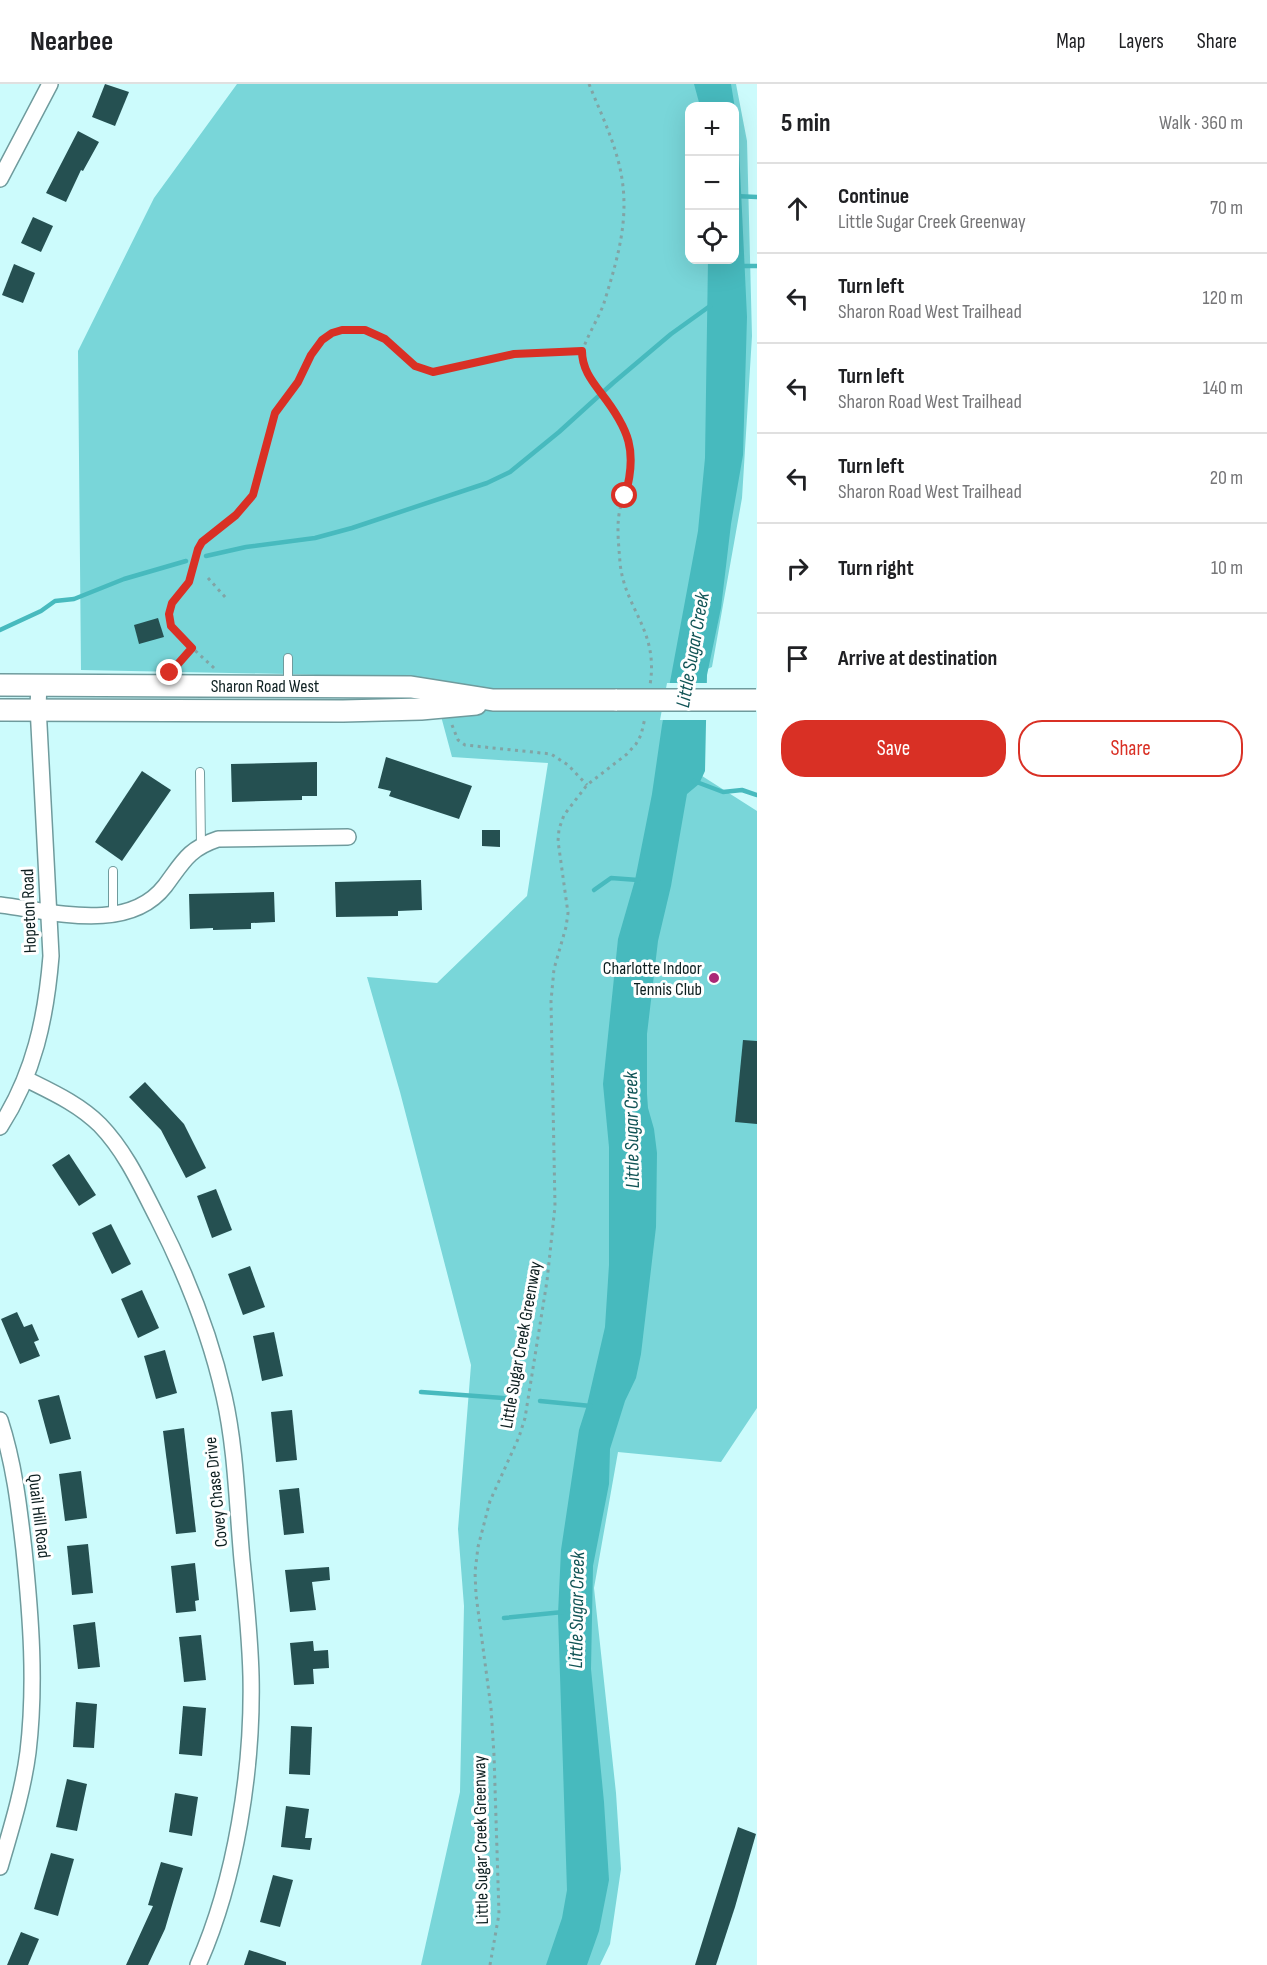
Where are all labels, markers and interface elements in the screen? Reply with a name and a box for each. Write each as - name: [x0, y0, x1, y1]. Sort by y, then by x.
- text: Nearbee: [30, 25, 113, 58]
- text: Map: [1056, 29, 1085, 54]
- text: Layers: [1118, 29, 1164, 54]
- text: Share: [1197, 29, 1237, 54]
- map controls: [685, 102, 739, 264]
- button: +: [685, 102, 739, 156]
- text: 5 min: [781, 108, 831, 139]
- text: Walk · 360 m: [1159, 111, 1243, 135]
- button: −: [685, 156, 739, 210]
- text: Continue: [838, 183, 909, 210]
- icon: ahead: [781, 192, 814, 225]
- text: 70 m: [1210, 196, 1243, 220]
- button: locate: [685, 210, 739, 264]
- text: Little Sugar Creek Greenway: [838, 210, 1026, 234]
- text: Turn left: [838, 273, 904, 300]
- icon: left: [781, 282, 814, 315]
- text: 120 m: [1203, 286, 1243, 310]
- text: Sharon Road West Trailhead: [838, 300, 1022, 324]
- text: Turn left: [838, 363, 904, 390]
- icon: left: [781, 372, 814, 405]
- text: 140 m: [1203, 376, 1243, 400]
- text: Sharon Road West Trailhead: [838, 390, 1022, 414]
- text: Turn left: [838, 453, 904, 480]
- icon: left: [781, 462, 814, 495]
- text: 20 m: [1210, 466, 1243, 490]
- text: Sharon Road West Trailhead: [838, 480, 1022, 504]
- route start: [611, 482, 637, 508]
- icon: right: [781, 552, 814, 585]
- text: Turn right: [838, 555, 914, 582]
- text: 10 m: [1211, 556, 1243, 580]
- water label: Little Sugar Creek: [671, 590, 715, 710]
- icon: arrive: [781, 642, 814, 675]
- text: Arrive at destination: [838, 645, 997, 672]
- route end: [156, 659, 182, 685]
- street label: Sharon Road West: [211, 676, 320, 697]
- button: Save: [781, 720, 1006, 777]
- button: Share: [1018, 720, 1243, 777]
- street label: Hopeton Road: [17, 868, 41, 954]
- place label: Charlotte Indoor Tennis Club: [603, 958, 702, 1000]
- marker: Charlotte Indoor Tennis Club: [707, 971, 721, 985]
- water label: Little Sugar Creek: [619, 1071, 645, 1189]
- street label: Little Sugar Creek Greenway: [496, 1260, 546, 1430]
- street label: Covey Chase Drive: [200, 1436, 232, 1548]
- street label: Quail Hill Road: [23, 1473, 55, 1559]
- water label: Little Sugar Creek: [564, 1551, 590, 1669]
- street label: Little Sugar Creek Greenway: [469, 1755, 493, 1925]

